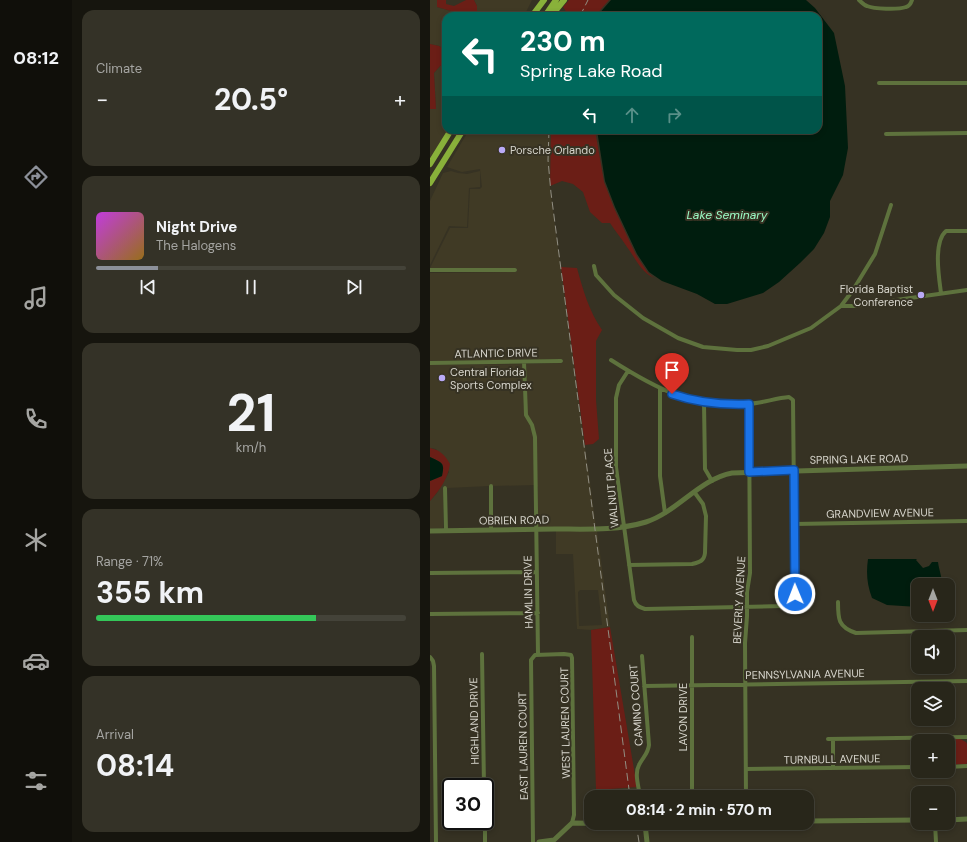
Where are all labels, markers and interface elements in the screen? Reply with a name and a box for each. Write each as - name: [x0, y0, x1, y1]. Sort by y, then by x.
- text: 230 m: [520, 23, 606, 60]
- icon: left: [454, 28, 506, 80]
- text: 08:12: [13, 46, 59, 70]
- text: Spring Lake Road: [520, 59, 662, 83]
- text: Climate: [96, 60, 142, 77]
- text: 20.5°: [214, 80, 288, 119]
- text: −: [96, 85, 108, 114]
- text: +: [394, 85, 406, 114]
- icon: left: [579, 104, 601, 126]
- icon: ahead: [621, 104, 643, 126]
- icon: right: [663, 104, 685, 126]
- place label: Porsche Orlando: [510, 143, 595, 157]
- marker: Porsche Orlando: [497, 145, 507, 155]
- icon: directions: [22, 163, 50, 191]
- water label: Lake Seminary: [686, 207, 768, 223]
- text: Night Drive: [156, 217, 237, 237]
- text: The Halogens: [156, 237, 236, 254]
- icon: previous: [137, 276, 159, 298]
- icon: pause: [240, 276, 262, 298]
- icon: next: [343, 276, 365, 298]
- place label: Florida Baptist Conference: [840, 282, 913, 309]
- icon: music: [22, 284, 50, 312]
- marker: Florida Baptist Conference: [916, 290, 926, 300]
- street label: ATLANTIC DRIVE: [454, 345, 538, 361]
- pin: [655, 353, 689, 394]
- icon: arrive: [661, 359, 683, 381]
- place label: Central Florida Sports Complex: [450, 365, 532, 392]
- marker: Central Florida Sports Complex: [437, 373, 447, 383]
- text: 21: [227, 379, 275, 447]
- icon: phone: [22, 405, 50, 433]
- text: km/h: [236, 439, 266, 456]
- street label: WALNUT PLACE: [601, 448, 621, 528]
- street label: SPRING LAKE ROAD: [809, 451, 909, 467]
- street label: GRANDVIEW AVENUE: [826, 505, 934, 521]
- street label: OBRIEN ROAD: [479, 512, 550, 528]
- icon: climate: [22, 526, 50, 554]
- text: Range · 71%: [96, 553, 163, 570]
- street label: HAMLIN DRIVE: [520, 555, 536, 629]
- street label: BEVERLY AVENUE: [730, 556, 748, 644]
- text: 355 km: [96, 573, 204, 612]
- position arrow: [774, 573, 816, 615]
- north arrow: [911, 578, 955, 622]
- map controls: [911, 578, 955, 830]
- button: sound: [911, 630, 955, 674]
- icon: car: [22, 647, 50, 675]
- street label: CAMINO COURT: [626, 664, 646, 746]
- street label: PENNSYLVANIA AVENUE: [745, 666, 865, 682]
- street label: WEST LAUREN COURT: [557, 667, 573, 779]
- street label: HIGHLAND DRIVE: [466, 677, 482, 765]
- button: layers: [911, 682, 955, 726]
- street label: LAVON DRIVE: [676, 683, 690, 751]
- street label: EAST LAUREN COURT: [515, 692, 531, 800]
- text: Arrival: [96, 726, 134, 743]
- button: +: [911, 734, 955, 778]
- text: 08:14: [96, 746, 174, 785]
- street label: TURNBULL AVENUE: [784, 751, 880, 767]
- icon: filters: [22, 767, 50, 795]
- speed limit sign: 30: [442, 778, 494, 830]
- button: −: [911, 786, 955, 830]
- text: 08:14 · 2 min · 570 m: [626, 800, 772, 820]

